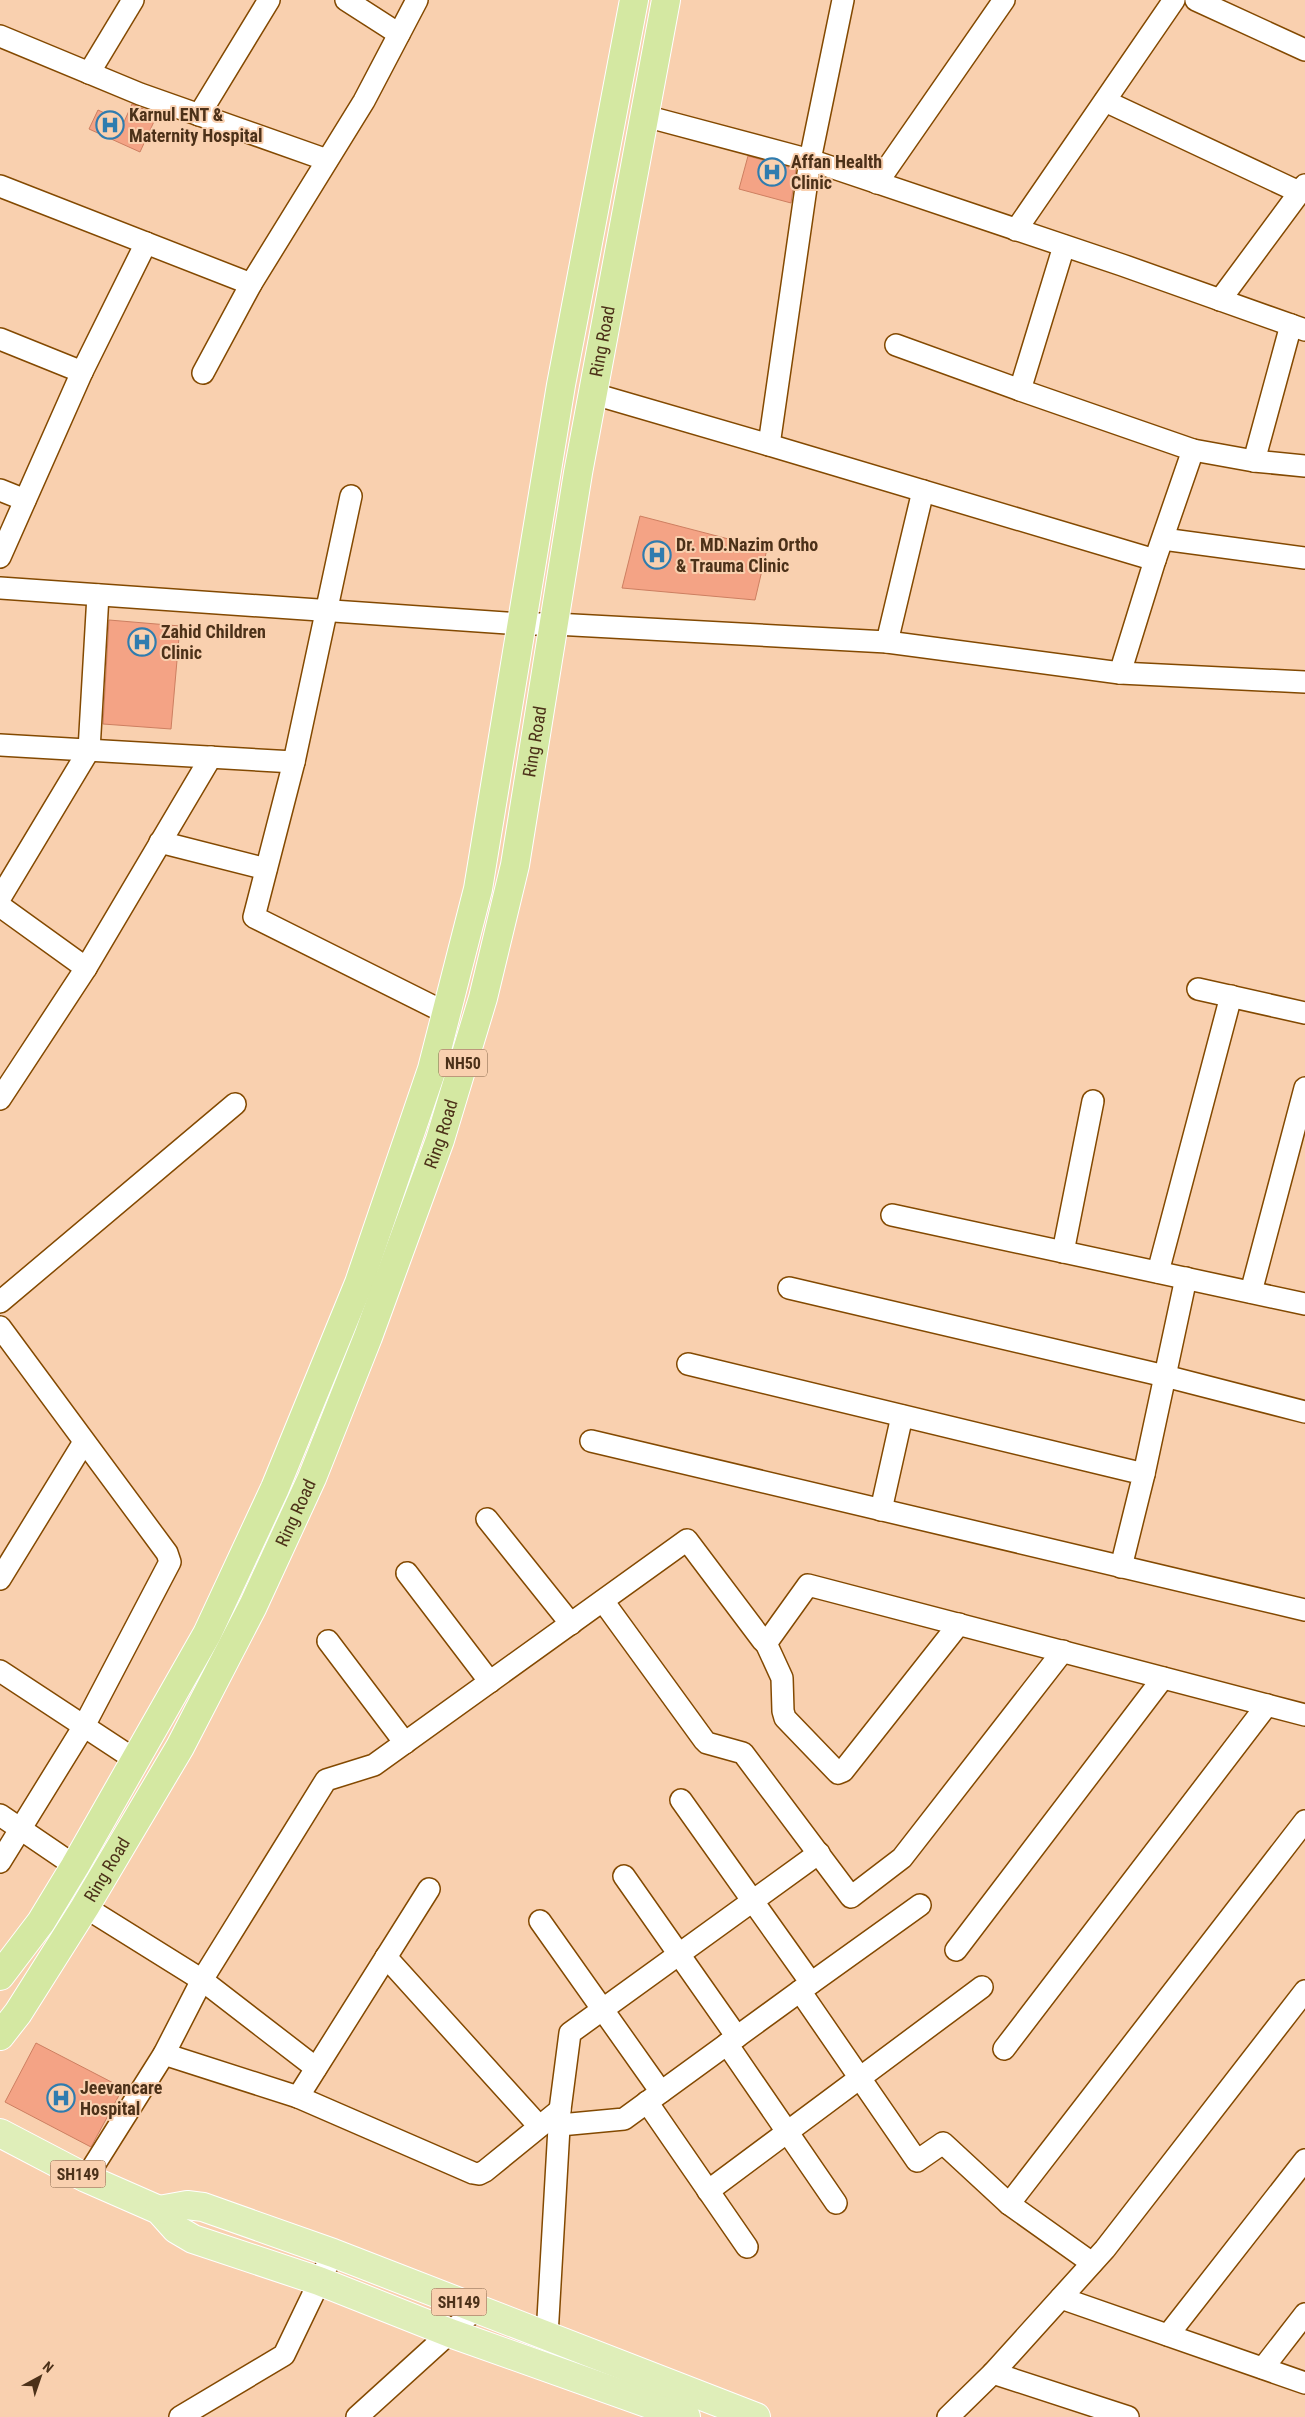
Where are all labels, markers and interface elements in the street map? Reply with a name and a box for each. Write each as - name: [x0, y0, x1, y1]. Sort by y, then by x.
- place label: Karnul ENT & Maternity Hospital: [129, 104, 262, 146]
- hospital icon: Karnul ENT & Maternity Hospital: [95, 110, 125, 140]
- place label: Affan Health Clinic: [791, 151, 882, 193]
- hospital icon: Affan Health Clinic: [757, 157, 787, 187]
- street label: Ring Road: [585, 304, 619, 378]
- place label: Dr. MD.Nazim Ortho & Trauma Clinic: [676, 534, 818, 576]
- hospital icon: Dr. MD.Nazim Ortho & Trauma Clinic: [642, 540, 672, 570]
- place label: Zahid Children Clinic: [161, 621, 266, 663]
- hospital icon: Zahid Children Clinic: [127, 627, 157, 657]
- street label: Ring Road: [518, 705, 550, 779]
- road number: NH50: [439, 1050, 487, 1076]
- street label: Ring Road: [419, 1097, 462, 1171]
- street label: Ring Road: [271, 1476, 320, 1550]
- street label: Ring Road: [79, 1833, 134, 1906]
- place label: Jeevancare Hospital: [80, 2077, 163, 2119]
- hospital icon: Jeevancare Hospital: [46, 2083, 76, 2113]
- road number: SH149: [50, 2160, 106, 2188]
- road number: SH149: [432, 2288, 486, 2316]
- north arrow: [15, 2352, 65, 2402]
- text: N: [40, 2358, 57, 2376]

